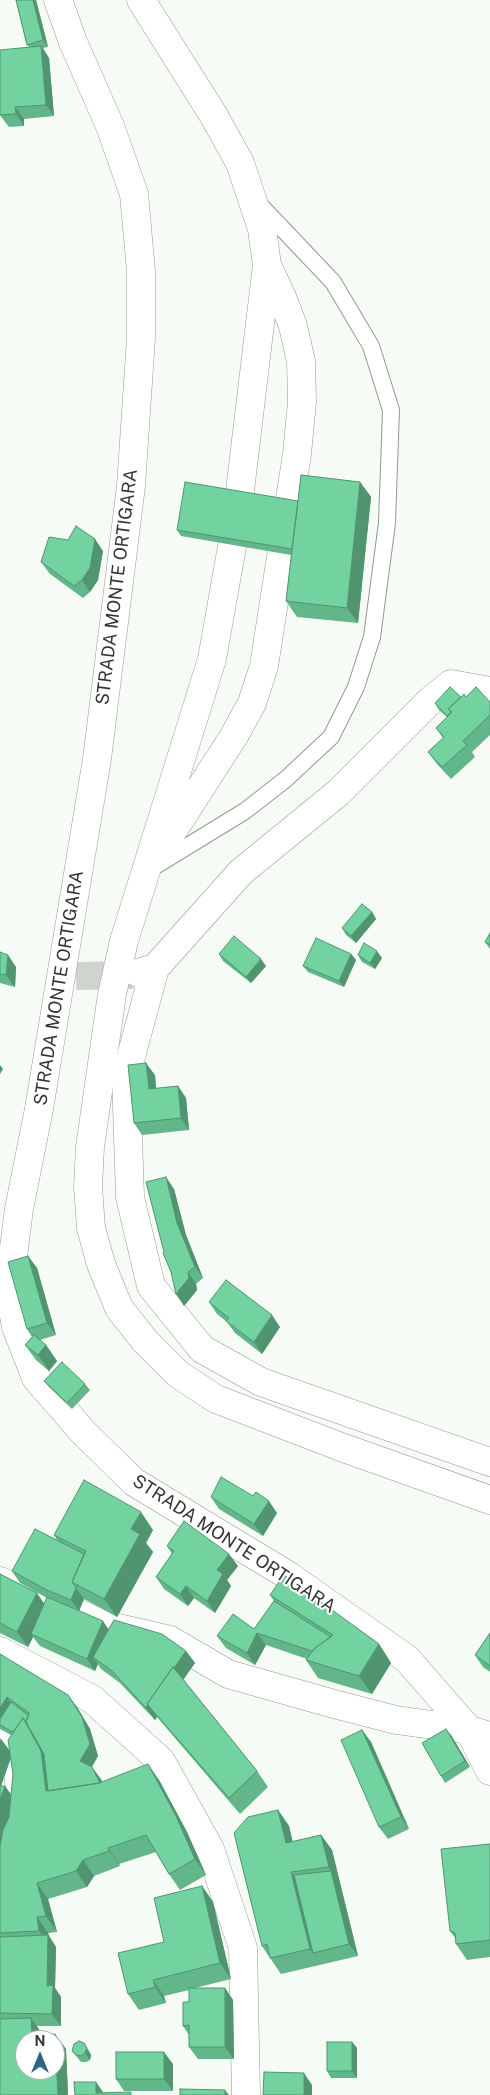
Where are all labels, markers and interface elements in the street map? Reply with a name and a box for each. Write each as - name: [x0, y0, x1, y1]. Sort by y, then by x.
- street label: STRADA MONTE ORTIGARA: [92, 468, 142, 706]
- street label: STRADA MONTE ORTIGARA: [30, 869, 88, 1107]
- street label: STRADA MONTE ORTIGARA: [128, 1470, 340, 1618]
- north arrow: [15, 2030, 65, 2080]
- text: N: [35, 2033, 45, 2049]

